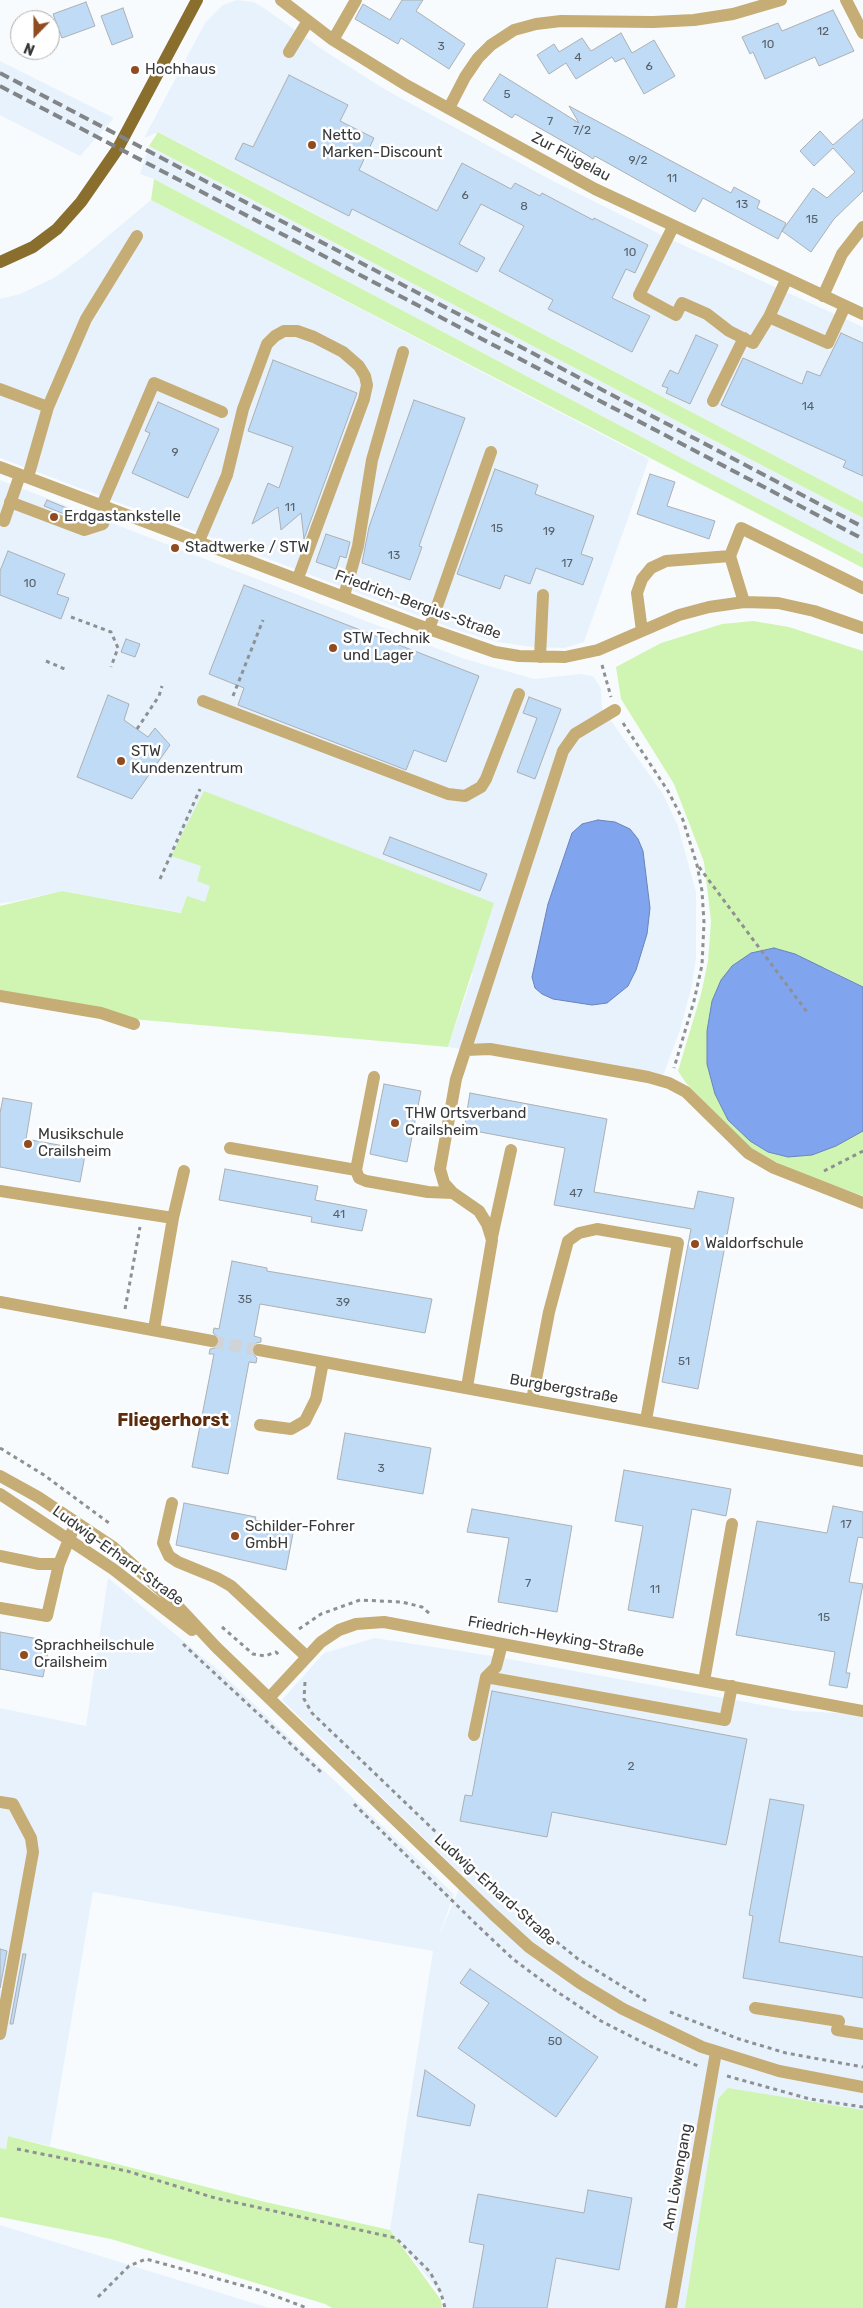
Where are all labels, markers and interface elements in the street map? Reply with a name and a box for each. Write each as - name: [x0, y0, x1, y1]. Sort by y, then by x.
- north arrow: [10, 10, 60, 60]
- house number: 12: [817, 25, 829, 39]
- house number: 10: [762, 38, 774, 52]
- text: N: [22, 39, 37, 58]
- house number: 3: [437, 40, 445, 54]
- house number: 4: [574, 51, 582, 65]
- house number: 6: [645, 60, 653, 74]
- place label: Hochhaus: [145, 61, 216, 79]
- marker: Hochhaus: [129, 64, 141, 76]
- house number: 5: [503, 88, 511, 102]
- house number: 7: [547, 115, 553, 129]
- house number: 7/2: [573, 124, 591, 138]
- place label: Netto Marken-Discount: [322, 127, 442, 162]
- street label: Zur Flügelau: [528, 129, 614, 185]
- marker: Netto Marken-Discount: [306, 139, 318, 151]
- house number: 9/2: [628, 154, 648, 168]
- house number: 11: [667, 172, 677, 186]
- house number: 6: [461, 189, 469, 203]
- house number: 13: [736, 198, 748, 212]
- house number: 8: [520, 200, 528, 214]
- house number: 15: [806, 213, 818, 227]
- house number: 10: [624, 246, 636, 260]
- house number: 14: [802, 400, 814, 414]
- house number: 9: [171, 446, 179, 460]
- house number: 11: [285, 501, 295, 515]
- place label: Erdgastankstelle: [64, 508, 181, 526]
- marker: Erdgastankstelle: [48, 511, 60, 523]
- house number: 15: [491, 522, 503, 536]
- house number: 19: [543, 525, 555, 539]
- place label: Stadtwerke / STW: [185, 539, 309, 557]
- marker: Stadtwerke / STW: [169, 542, 181, 554]
- house number: 13: [388, 549, 400, 563]
- house number: 17: [561, 557, 573, 571]
- street label: Friedrich-Bergius-Straße: [332, 567, 504, 643]
- house number: 10: [24, 577, 36, 591]
- place label: STW Technik und Lager: [343, 630, 430, 665]
- marker: STW Technik und Lager: [327, 642, 339, 654]
- place label: STW Kundenzentrum: [131, 743, 243, 778]
- marker: STW Kundenzentrum: [115, 755, 127, 767]
- place label: THW Ortsverband Crailsheim: [405, 1105, 527, 1140]
- marker: THW Ortsverband Crailsheim: [389, 1117, 401, 1129]
- place label: Musikschule Crailsheim: [38, 1126, 124, 1161]
- marker: Musikschule Crailsheim: [22, 1138, 34, 1150]
- house number: 47: [569, 1187, 583, 1201]
- house number: 41: [333, 1208, 345, 1222]
- place label: Waldorfschule: [705, 1235, 804, 1253]
- marker: Waldorfschule: [689, 1238, 701, 1250]
- house number: 35: [238, 1293, 252, 1307]
- house number: 39: [336, 1296, 350, 1310]
- house number: 51: [678, 1355, 690, 1369]
- street label: Burgbergstraße: [508, 1371, 620, 1407]
- district label: Fliegerhorst: [117, 1410, 229, 1432]
- house number: 3: [377, 1462, 385, 1476]
- street label: Ludwig-Erhard-Straße: [49, 1502, 187, 1610]
- place label: Schilder-Fohrer GmbH: [245, 1518, 355, 1553]
- house number: 17: [840, 1518, 852, 1532]
- marker: Schilder-Fohrer GmbH: [229, 1530, 241, 1542]
- house number: 7: [525, 1577, 531, 1591]
- house number: 11: [650, 1583, 660, 1597]
- house number: 15: [818, 1611, 830, 1625]
- street label: Friedrich-Heyking-Straße: [466, 1613, 646, 1661]
- place label: Sprachheilschule Crailsheim: [34, 1637, 154, 1672]
- marker: Sprachheilschule Crailsheim: [18, 1649, 30, 1661]
- house number: 2: [627, 1760, 635, 1774]
- street label: Ludwig-Erhard-Straße: [430, 1830, 560, 1950]
- house number: 50: [548, 2035, 562, 2049]
- street label: Am Löwengang: [660, 2122, 696, 2232]

